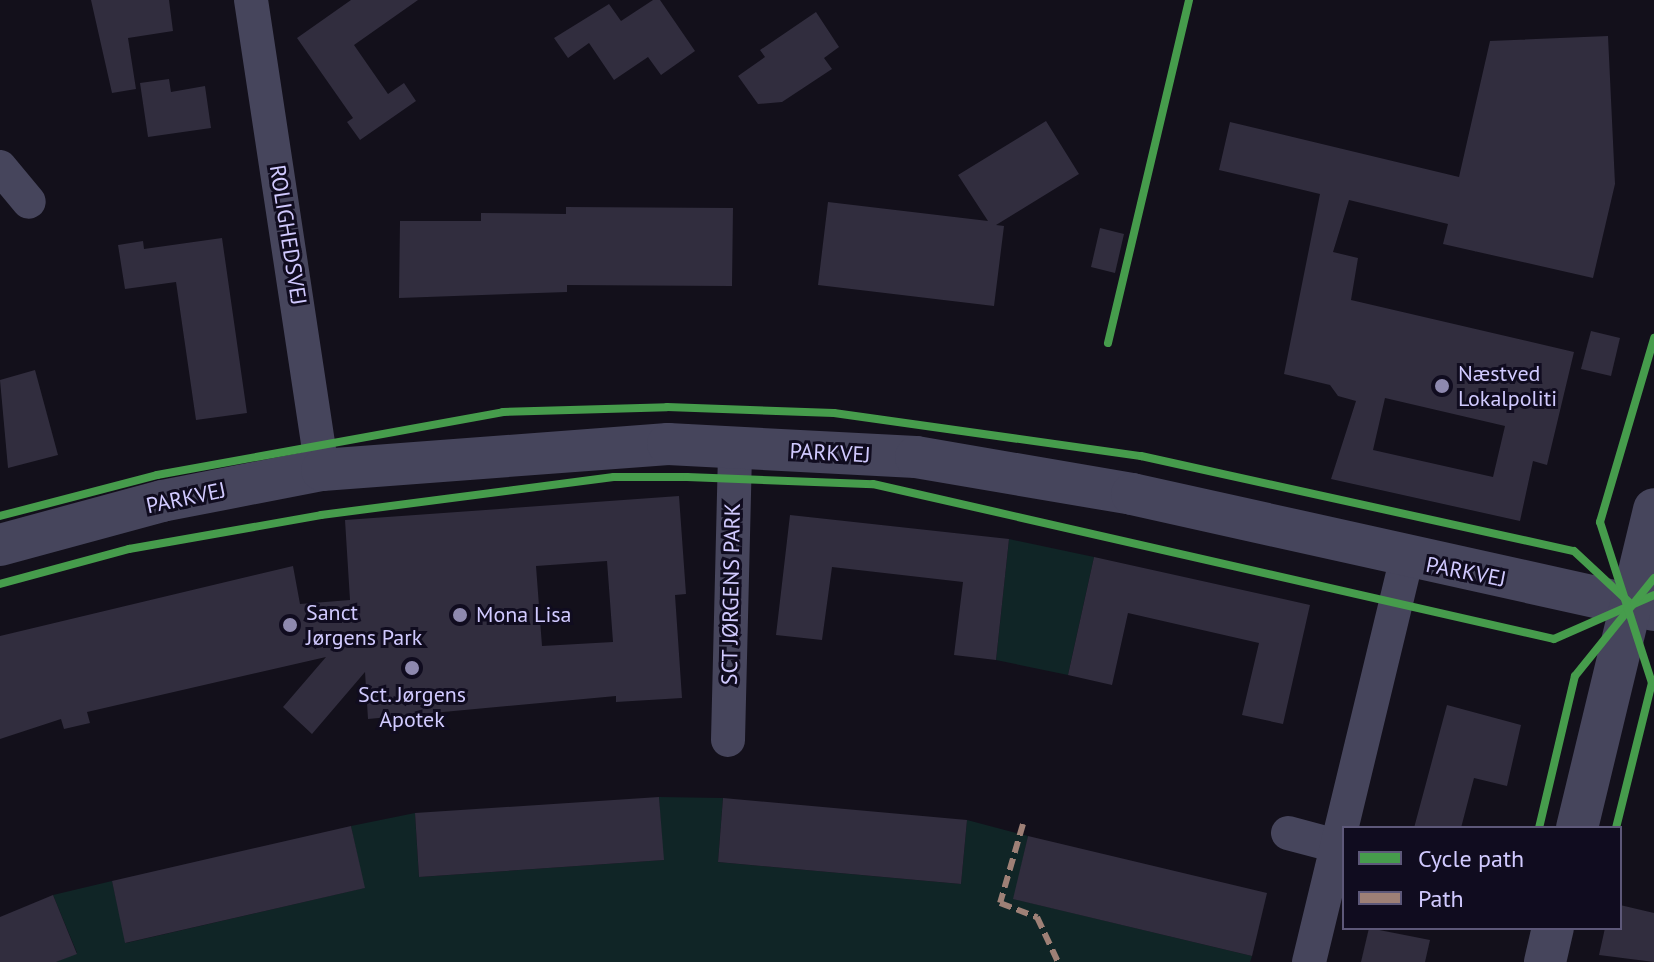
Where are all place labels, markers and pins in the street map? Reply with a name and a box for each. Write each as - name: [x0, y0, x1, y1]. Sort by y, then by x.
- place label: Næstved Lokalpoliti: [1458, 360, 1557, 412]
- marker: Næstved Lokalpoliti: [1433, 377, 1451, 395]
- place label: Sanct Jørgens Park: [306, 599, 422, 650]
- place label: Mona Lisa: [476, 602, 571, 628]
- marker: Mona Lisa: [451, 606, 469, 624]
- marker: Sanct Jørgens Park: [281, 616, 299, 634]
- marker: Sct. Jørgens Apotek: [403, 659, 421, 677]
- place label: Sct. Jørgens Apotek: [357, 681, 467, 732]

